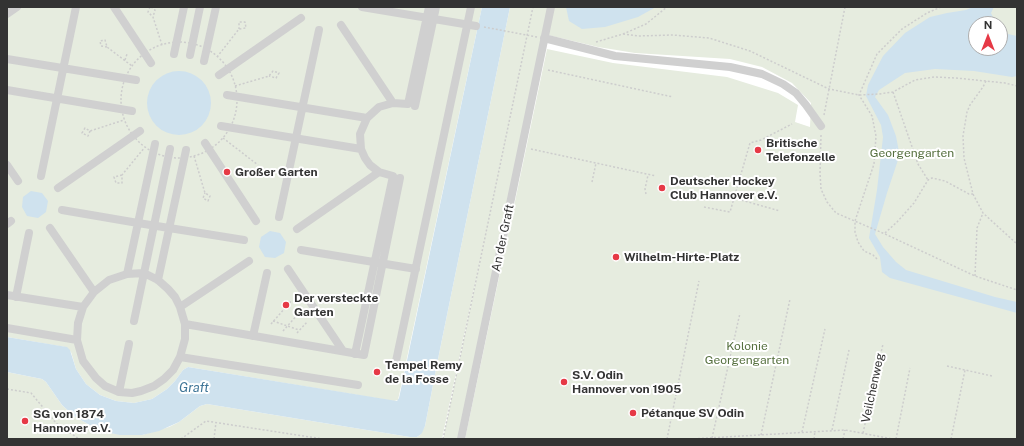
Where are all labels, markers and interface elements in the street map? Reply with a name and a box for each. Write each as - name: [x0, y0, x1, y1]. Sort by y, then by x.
- north arrow: [968, 16, 1008, 56]
- text: N: [984, 19, 992, 31]
- place label: Britische Telefonzelle: [766, 136, 835, 164]
- marker: Britische Telefonzelle: [753, 145, 763, 155]
- park label: Georgengarten: [870, 146, 954, 160]
- place label: Großer Garten: [235, 165, 318, 179]
- marker: Großer Garten: [222, 167, 232, 177]
- place label: Deutscher Hockey Club Hannover e.V.: [670, 174, 778, 202]
- marker: Deutscher Hockey Club Hannover e.V.: [657, 183, 667, 193]
- street label: An der Graft: [489, 203, 517, 273]
- place label: Wilhelm-Hirte-Platz: [624, 250, 739, 264]
- marker: Wilhelm-Hirte-Platz: [611, 252, 621, 262]
- place label: Der versteckte Garten: [294, 291, 378, 319]
- marker: Der versteckte Garten: [281, 300, 291, 310]
- park label: Kolonie Georgengarten: [705, 339, 789, 367]
- street label: Veilchenweg: [859, 352, 887, 424]
- place label: Tempel Remy de la Fosse: [385, 358, 462, 386]
- marker: Tempel Remy de la Fosse: [372, 367, 382, 377]
- place label: S.V. Odin Hannover von 1905: [572, 368, 681, 396]
- marker: S.V. Odin Hannover von 1905: [559, 377, 569, 387]
- water label: Graft: [179, 380, 209, 396]
- place label: Pétanque SV Odin: [641, 406, 744, 420]
- place label: SG von 1874 Hannover e.V.: [33, 407, 111, 435]
- marker: Pétanque SV Odin: [628, 408, 638, 418]
- marker: SG von 1874 Hannover e.V.: [20, 416, 30, 426]

